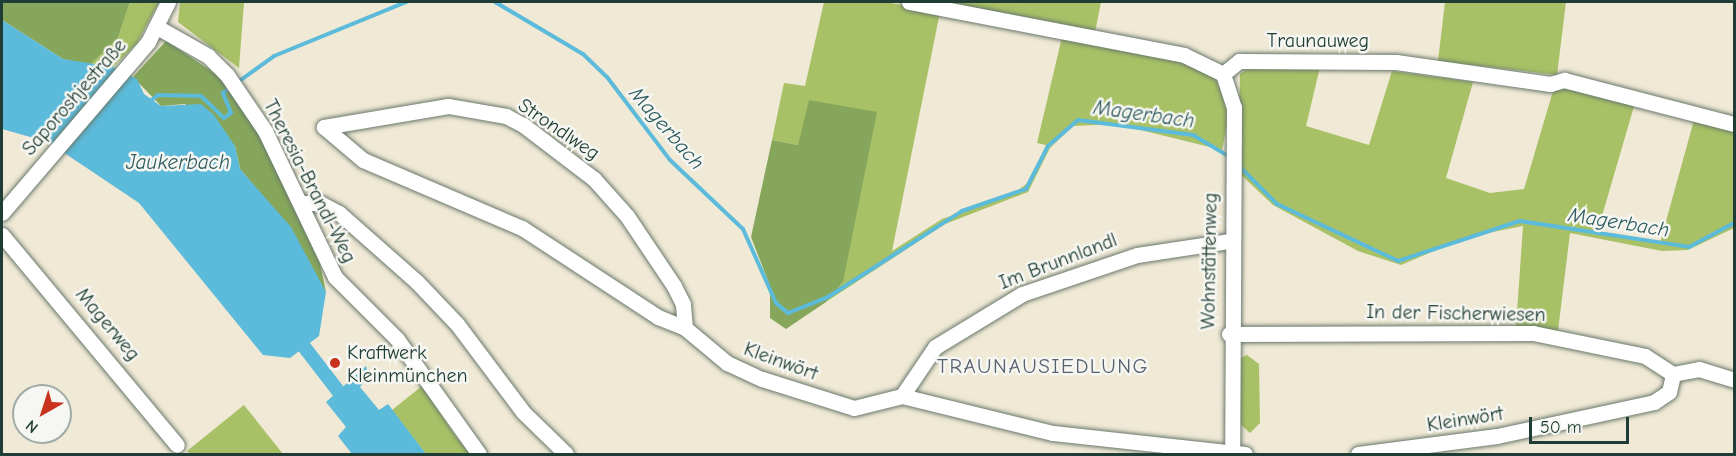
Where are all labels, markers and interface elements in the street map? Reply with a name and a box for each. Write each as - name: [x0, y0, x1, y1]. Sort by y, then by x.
- street label: Traunauweg: [1267, 28, 1369, 52]
- street label: Saporoshjestraße: [17, 34, 131, 160]
- water label: Magerbach: [624, 81, 710, 175]
- street label: Strondlweg: [514, 93, 604, 165]
- water label: Magerbach: [1092, 94, 1196, 134]
- street label: Theresia-Brandl-Weg: [258, 95, 362, 267]
- water label: Jaukerbach: [126, 149, 230, 175]
- street label: Wohnstättenweg: [1196, 192, 1222, 330]
- water label: Magerbach: [1567, 202, 1671, 242]
- street label: Im Brunnlandl: [996, 227, 1120, 295]
- street label: Magerweg: [71, 283, 145, 365]
- street label: In der Fischerwiesen: [1366, 299, 1546, 327]
- street label: Kleinwört: [741, 337, 821, 385]
- place label: Kraftwerk Kleinmünchen: [347, 340, 467, 387]
- district label: TRAUNAUSIEDLUNG: [937, 353, 1149, 379]
- marker: Kraftwerk Kleinmünchen: [328, 356, 342, 370]
- north arrow: [12, 384, 72, 444]
- street label: Kleinwört: [1425, 401, 1505, 437]
- scale bar: [1532, 405, 1632, 443]
- text: N: [22, 416, 42, 437]
- text: 50 m: [1540, 417, 1582, 438]

